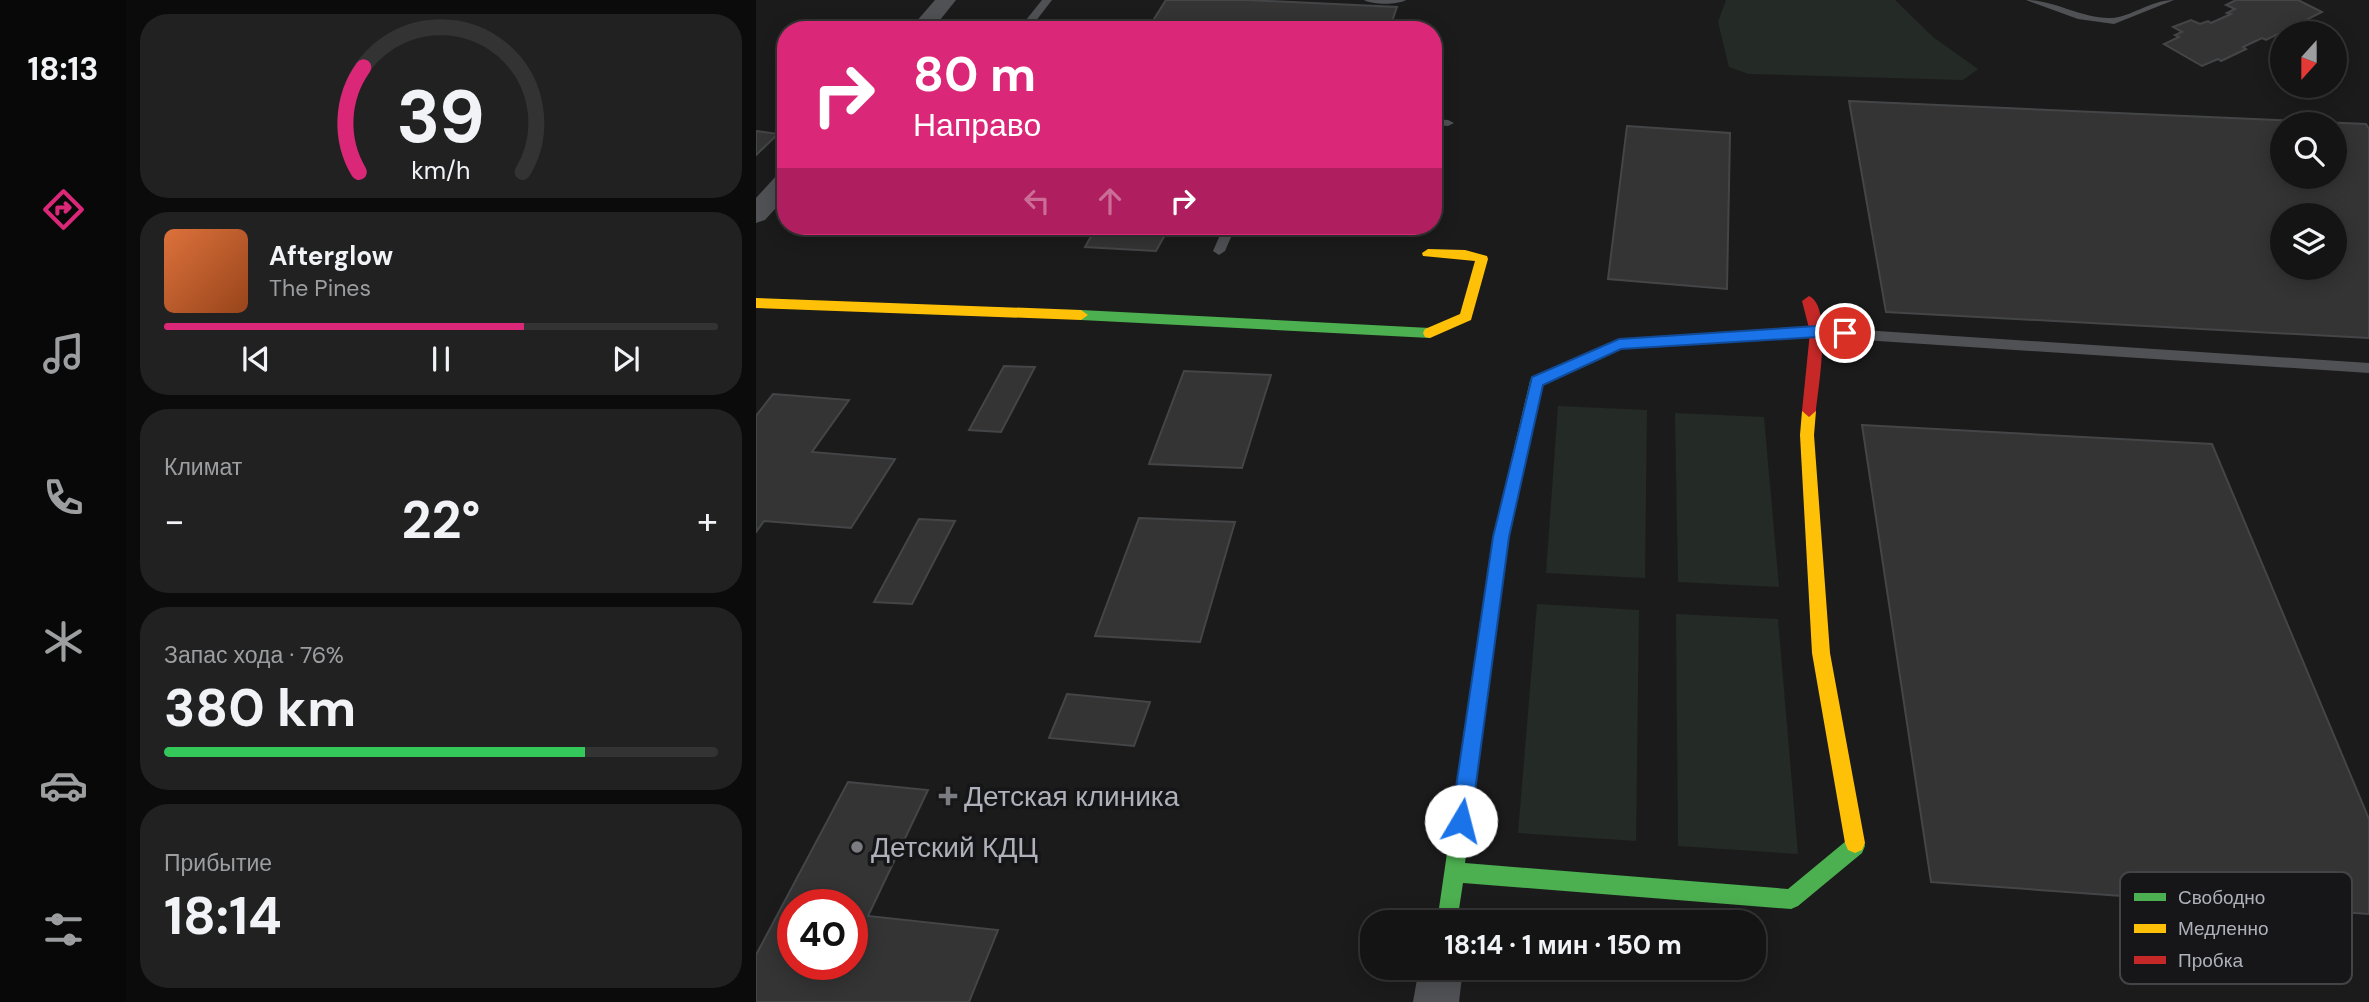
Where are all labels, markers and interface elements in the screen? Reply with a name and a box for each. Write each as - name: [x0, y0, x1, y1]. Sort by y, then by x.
- north arrow: [2270, 21, 2347, 98]
- map controls: [2270, 21, 2347, 280]
- text: 80 m: [913, 42, 1036, 106]
- text: 18:13: [28, 48, 98, 90]
- icon: right: [798, 49, 889, 140]
- text: 39: [397, 70, 485, 165]
- text: Направо: [913, 104, 1041, 146]
- button: search: [2270, 112, 2347, 189]
- text: km/h: [411, 154, 471, 187]
- icon: left: [1018, 182, 1056, 220]
- icon: ahead: [1091, 182, 1129, 220]
- icon: right: [1164, 182, 1202, 220]
- icon: directions: [39, 185, 88, 234]
- button: layers: [2270, 203, 2347, 280]
- text: Afterglow: [269, 239, 393, 273]
- text: The Pines: [269, 273, 371, 303]
- pin: [1815, 303, 1875, 363]
- icon: arrive: [1826, 314, 1864, 352]
- icon: music: [39, 329, 88, 378]
- icon: previous: [237, 340, 275, 378]
- icon: pause: [422, 340, 460, 378]
- icon: next: [607, 340, 645, 378]
- text: Климат: [164, 452, 242, 482]
- icon: phone: [39, 473, 88, 522]
- text: 22°: [402, 486, 480, 554]
- text: −: [164, 496, 185, 546]
- text: +: [697, 496, 718, 546]
- icon: climate: [39, 617, 88, 666]
- text: Запас хода · 76%: [164, 640, 344, 670]
- text: 380 km: [164, 674, 356, 742]
- icon: car: [39, 761, 88, 810]
- place label: Детская клиника: [964, 778, 1180, 815]
- position arrow: [1424, 784, 1498, 858]
- marker: Детская клиника: [938, 786, 958, 806]
- place label: Детский КДЦ: [871, 829, 1038, 866]
- marker: Детский КДЦ: [849, 839, 865, 855]
- text: Прибытие: [164, 848, 272, 878]
- legend: [2120, 872, 2352, 984]
- text: 18:14: [164, 882, 282, 950]
- text: Свободно: [2178, 885, 2265, 910]
- speed limit sign: 40: [777, 889, 868, 980]
- icon: filters: [39, 905, 88, 954]
- text: Медленно: [2178, 916, 2268, 941]
- text: 18:14 · 1 мин · 150 m: [1444, 928, 1682, 962]
- text: Пробка: [2178, 948, 2243, 973]

